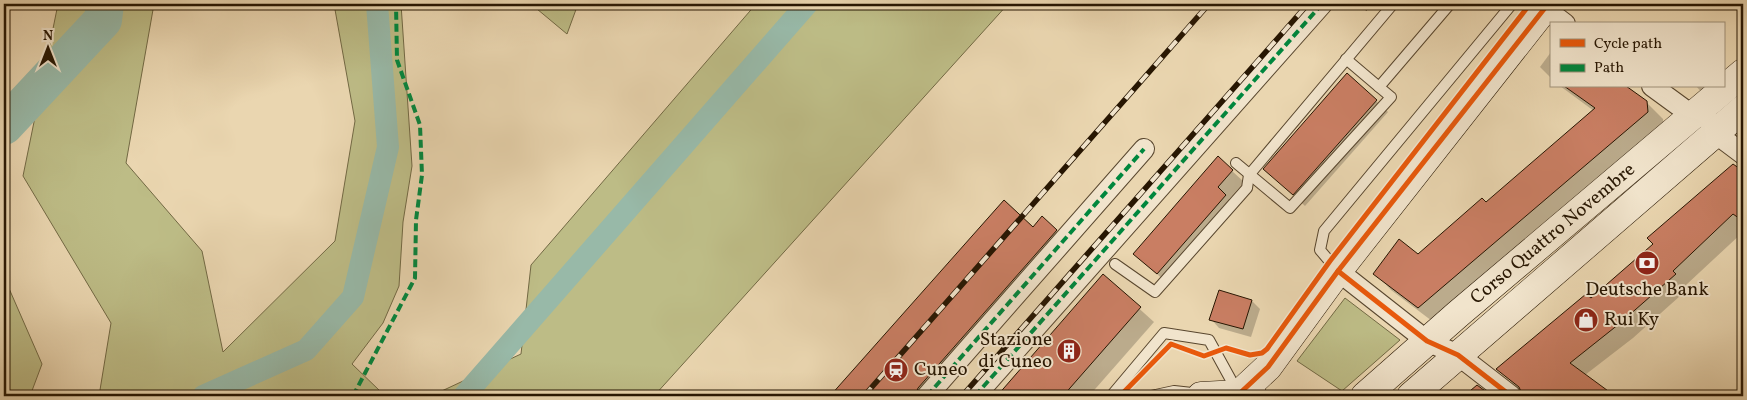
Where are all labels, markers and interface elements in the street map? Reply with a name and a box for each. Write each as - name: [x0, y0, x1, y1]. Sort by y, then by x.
- north arrow: [22, 22, 72, 72]
- legend: [1550, 22, 1724, 88]
- text: N: [43, 27, 53, 46]
- text: Cycle path: [1594, 34, 1662, 55]
- text: Path: [1594, 58, 1624, 79]
- street label: Corso Quattro Novembre: [1465, 157, 1641, 311]
- bank icon: Deutsche Bank: [1634, 250, 1660, 276]
- place label: Deutsche Bank: [1585, 277, 1709, 303]
- shop icon: Rui Ky: [1573, 307, 1599, 333]
- place label: Rui Ky: [1604, 307, 1659, 333]
- place label: Stazione di Cuneo: [978, 327, 1052, 375]
- building icon: Stazione di Cuneo: [1056, 338, 1082, 364]
- station icon: Cuneo: [883, 357, 909, 383]
- place label: Cuneo: [914, 357, 968, 383]

